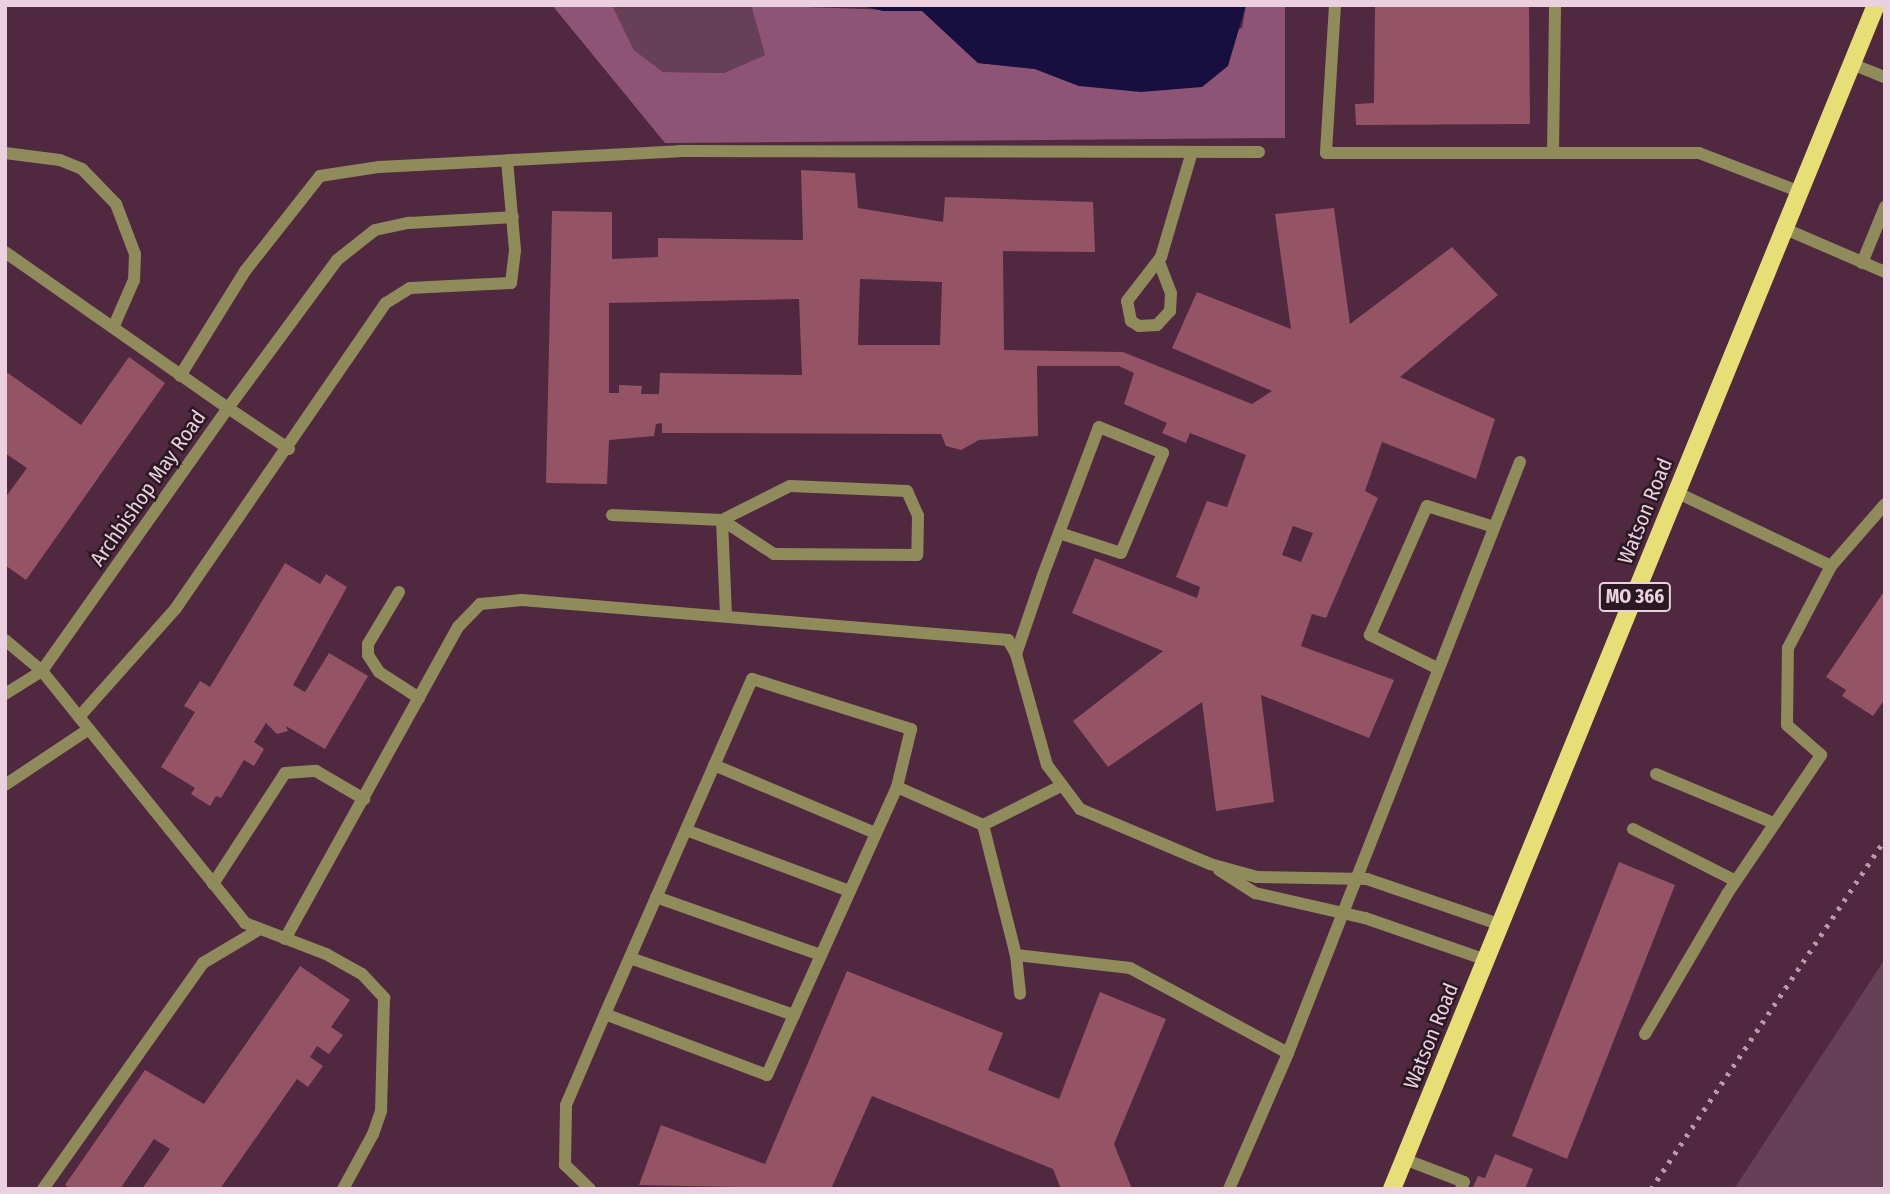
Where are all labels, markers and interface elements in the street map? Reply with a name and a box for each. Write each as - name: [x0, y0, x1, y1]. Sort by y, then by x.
- street label: Archbishop May Road: [85, 405, 211, 571]
- street label: Watson Road: [1612, 454, 1678, 568]
- road number: MO 366: [1598, 582, 1672, 612]
- street label: Watson Road: [1398, 979, 1464, 1093]

